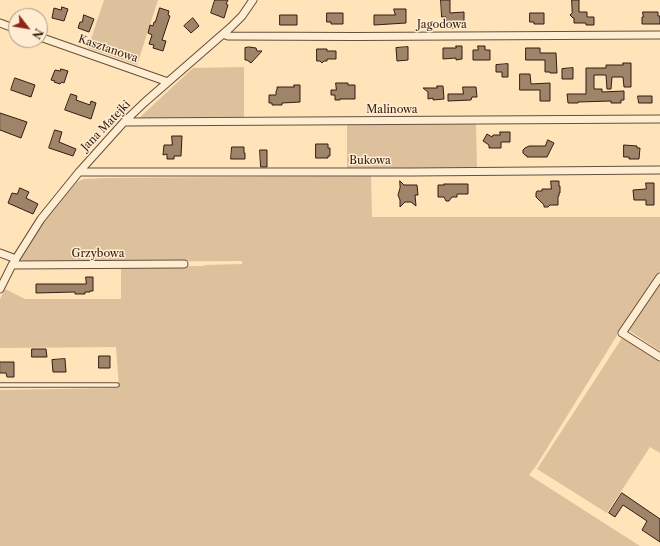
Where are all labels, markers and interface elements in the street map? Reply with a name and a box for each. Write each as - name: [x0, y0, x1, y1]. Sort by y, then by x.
- north arrow: [8, 8, 48, 48]
- street label: Jagodowa: [417, 18, 467, 32]
- text: N: [29, 26, 46, 41]
- street label: Kasztanowa: [76, 33, 140, 65]
- street label: Jana Matejki: [79, 98, 133, 154]
- street label: Malinowa: [366, 103, 418, 117]
- street label: Bukowa: [349, 154, 391, 168]
- street label: Grzybowa: [72, 247, 124, 261]

